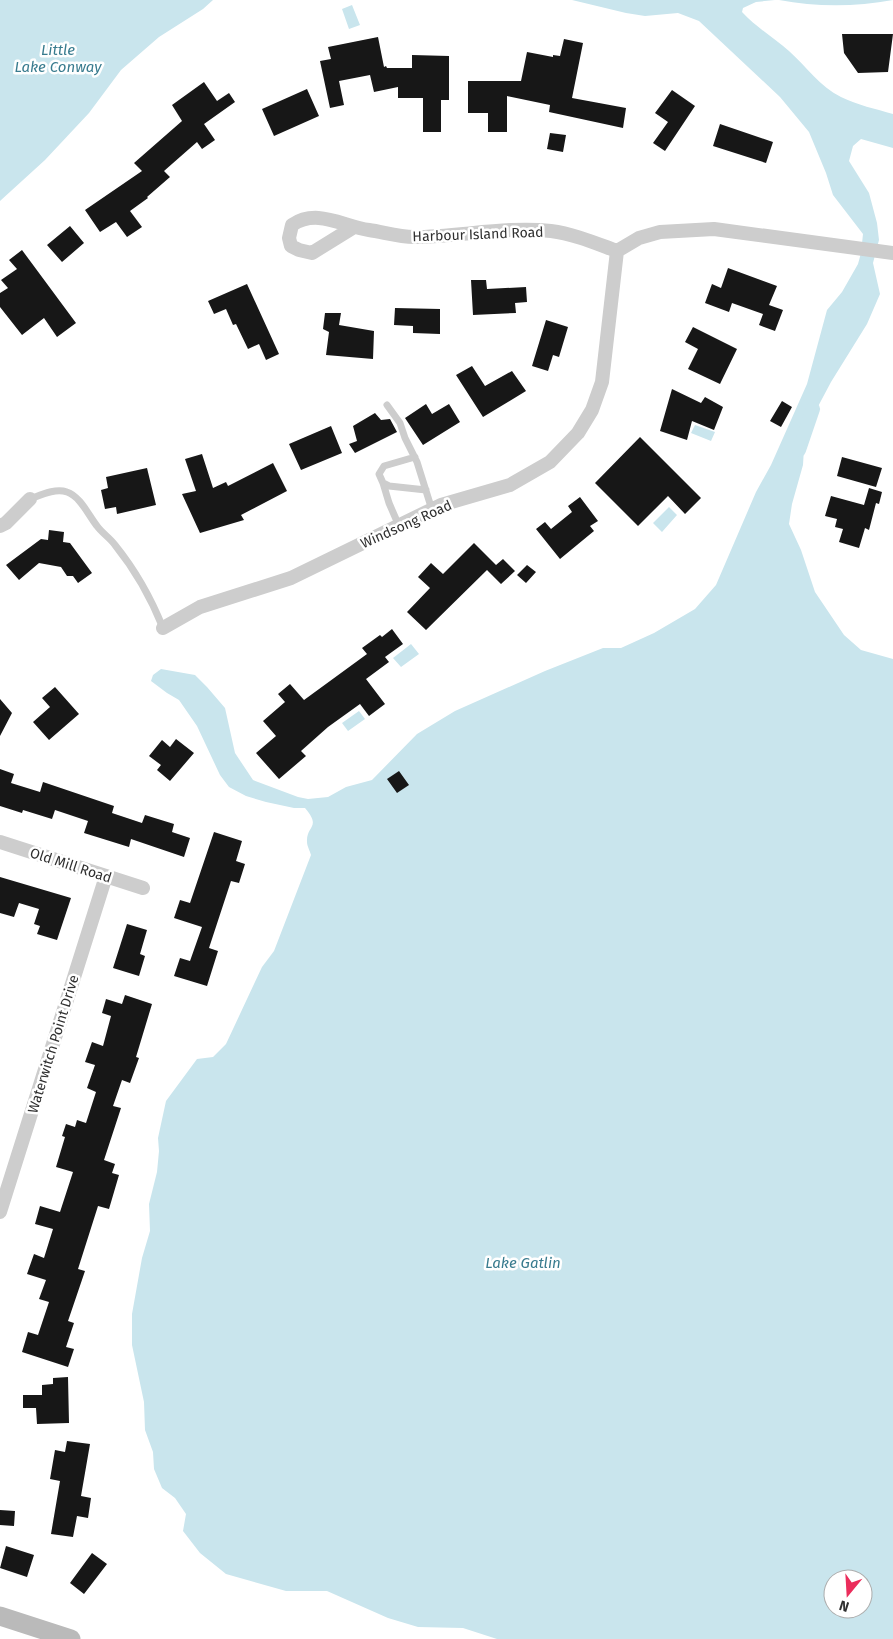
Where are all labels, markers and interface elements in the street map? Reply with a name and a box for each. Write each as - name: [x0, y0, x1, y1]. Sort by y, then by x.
- water label: Little Lake Conway: [14, 41, 102, 76]
- street label: Harbour Island Road: [412, 224, 544, 245]
- street label: Windsong Road: [358, 497, 455, 552]
- street label: Old Mill Road: [28, 844, 114, 887]
- street label: Waterwitch Point Drive: [24, 973, 83, 1115]
- water label: Lake Gatlin: [485, 1254, 561, 1272]
- north arrow: [823, 1569, 873, 1619]
- text: N: [837, 1596, 851, 1615]

